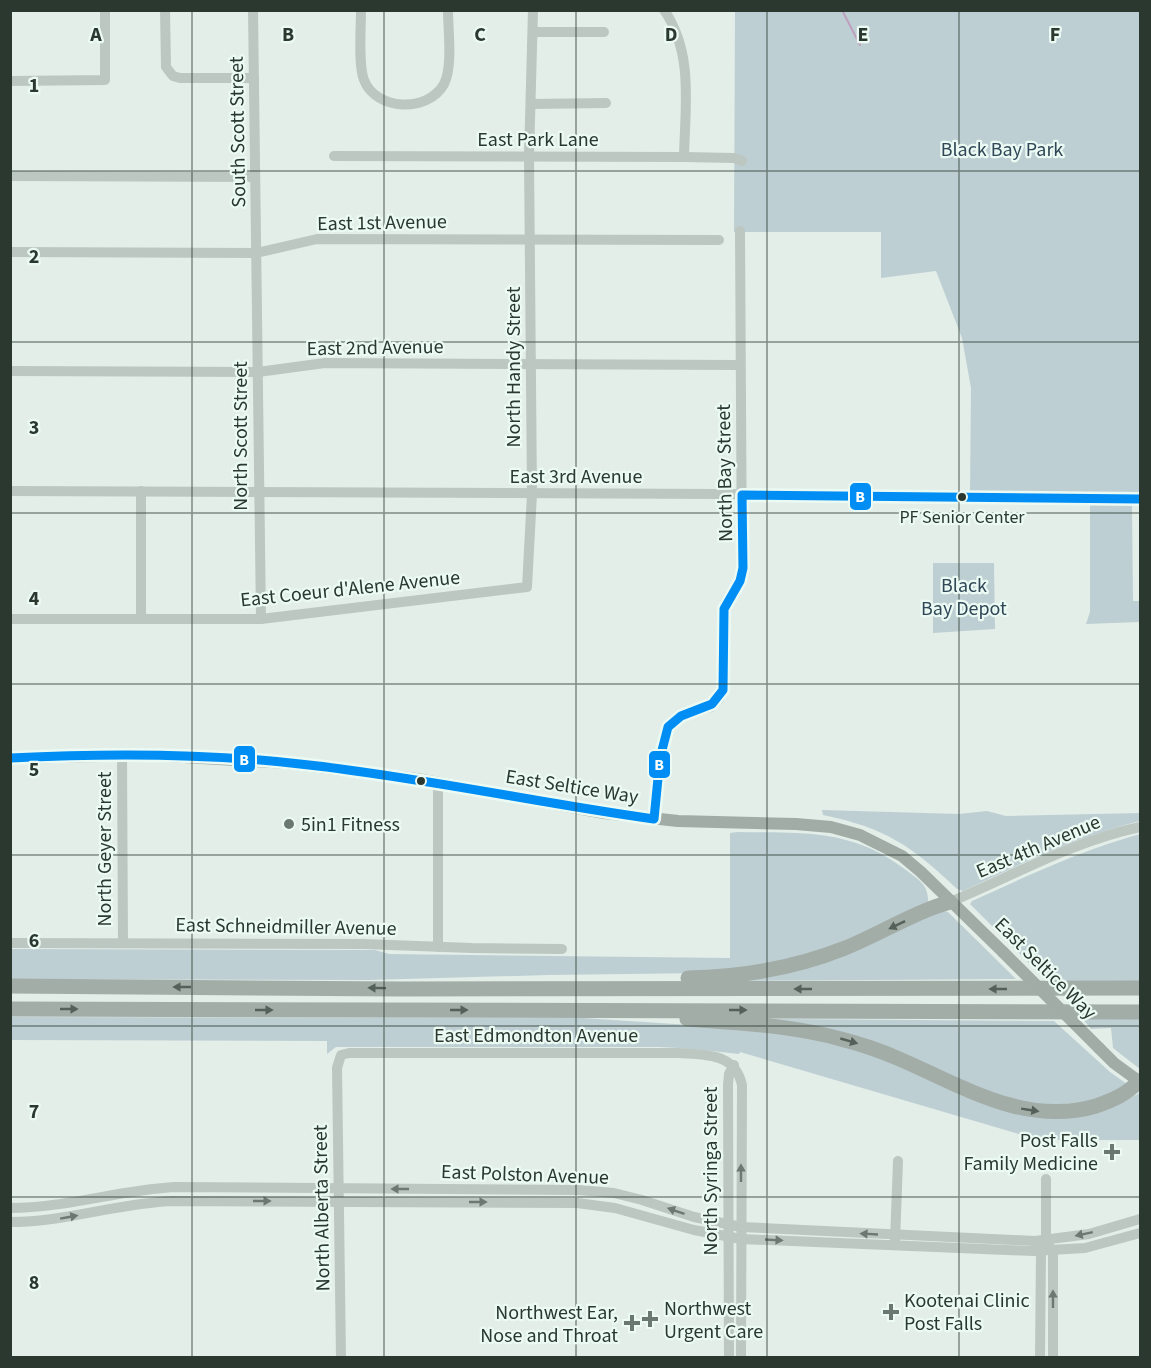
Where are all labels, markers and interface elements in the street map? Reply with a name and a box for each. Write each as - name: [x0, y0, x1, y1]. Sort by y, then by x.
- text: A: [89, 21, 102, 49]
- text: B: [282, 21, 294, 49]
- text: C: [474, 21, 486, 49]
- text: D: [665, 21, 677, 49]
- text: E: [858, 21, 868, 49]
- text: F: [1050, 21, 1060, 49]
- street label: South Scott Street: [223, 56, 253, 208]
- text: 1: [29, 72, 39, 100]
- street label: East Park Lane: [477, 126, 599, 154]
- park label: Black Bay Park: [941, 136, 1063, 164]
- street label: East 1st Avenue: [317, 208, 447, 238]
- text: 2: [29, 243, 39, 271]
- street label: North Handy Street: [500, 286, 528, 447]
- street label: East 2nd Avenue: [306, 333, 444, 363]
- street label: North Scott Street: [227, 361, 255, 511]
- street label: North Bay Street: [710, 404, 740, 542]
- text: 3: [29, 414, 39, 442]
- street label: East 3rd Avenue: [510, 463, 642, 491]
- line badge: B: [849, 482, 872, 511]
- text: B: [855, 486, 865, 508]
- marker: PF Senior Center: [956, 491, 968, 503]
- place label: PF Senior Center: [899, 505, 1025, 530]
- street label: East Coeur d'Alene Avenue: [239, 564, 461, 614]
- park label: Black Bay Depot: [921, 572, 1007, 623]
- text: 4: [29, 585, 40, 613]
- line badge: B: [233, 745, 256, 773]
- text: B: [239, 749, 249, 771]
- line badge: B: [648, 750, 671, 779]
- text: B: [654, 754, 664, 776]
- text: 5: [29, 756, 39, 784]
- street label: East Seltice Way: [503, 763, 641, 811]
- street label: North Geyer Street: [91, 771, 119, 926]
- unlabelled marker: [415, 775, 427, 787]
- street label: East 4th Avenue: [972, 808, 1105, 886]
- place label: 5in1 Fitness: [301, 811, 400, 839]
- marker: 5in1 Fitness: [282, 817, 296, 831]
- street label: East Schneidmiller Avenue: [175, 911, 397, 943]
- street label: East Seltice Way: [988, 911, 1103, 1027]
- one-way arrow: [888, 920, 905, 929]
- text: 6: [29, 927, 39, 955]
- one-way arrow: [173, 982, 192, 992]
- one-way arrow: [368, 983, 387, 993]
- one-way arrow: [794, 984, 813, 994]
- one-way arrow: [989, 984, 1008, 994]
- one-way arrow: [59, 1004, 78, 1014]
- one-way arrow: [254, 1005, 273, 1015]
- one-way arrow: [449, 1005, 468, 1015]
- one-way arrow: [728, 1005, 747, 1015]
- street label: East Edmondton Avenue: [434, 1022, 638, 1050]
- one-way arrow: [840, 1037, 858, 1046]
- street label: North Syringa Street: [697, 1086, 725, 1256]
- text: 7: [29, 1098, 39, 1126]
- one-way arrow: [1021, 1106, 1040, 1115]
- street label: North Alberta Street: [307, 1124, 337, 1292]
- place label: Post Falls Family Medicine: [963, 1127, 1098, 1178]
- marker: Post Falls Family Medicine: [1103, 1143, 1121, 1161]
- street label: East Polston Avenue: [441, 1158, 609, 1192]
- one-way arrow: [736, 1164, 746, 1183]
- one-way arrow: [390, 1184, 409, 1194]
- one-way arrow: [253, 1196, 272, 1206]
- one-way arrow: [469, 1197, 488, 1207]
- one-way arrow: [667, 1206, 685, 1216]
- one-way arrow: [59, 1212, 78, 1221]
- one-way arrow: [859, 1229, 878, 1238]
- one-way arrow: [1074, 1230, 1093, 1239]
- one-way arrow: [764, 1236, 783, 1245]
- text: 8: [29, 1269, 39, 1297]
- place label: Kootenai Clinic Post Falls: [904, 1287, 1030, 1338]
- one-way arrow: [1048, 1290, 1058, 1309]
- place label: Northwest Urgent Care: [664, 1295, 763, 1346]
- place label: Northwest Ear, Nose and Throat: [480, 1299, 618, 1350]
- marker: Kootenai Clinic Post Falls: [882, 1303, 900, 1321]
- marker: Northwest Urgent Care: [641, 1310, 659, 1328]
- marker: Northwest Ear, Nose and Throat: [623, 1314, 641, 1332]

